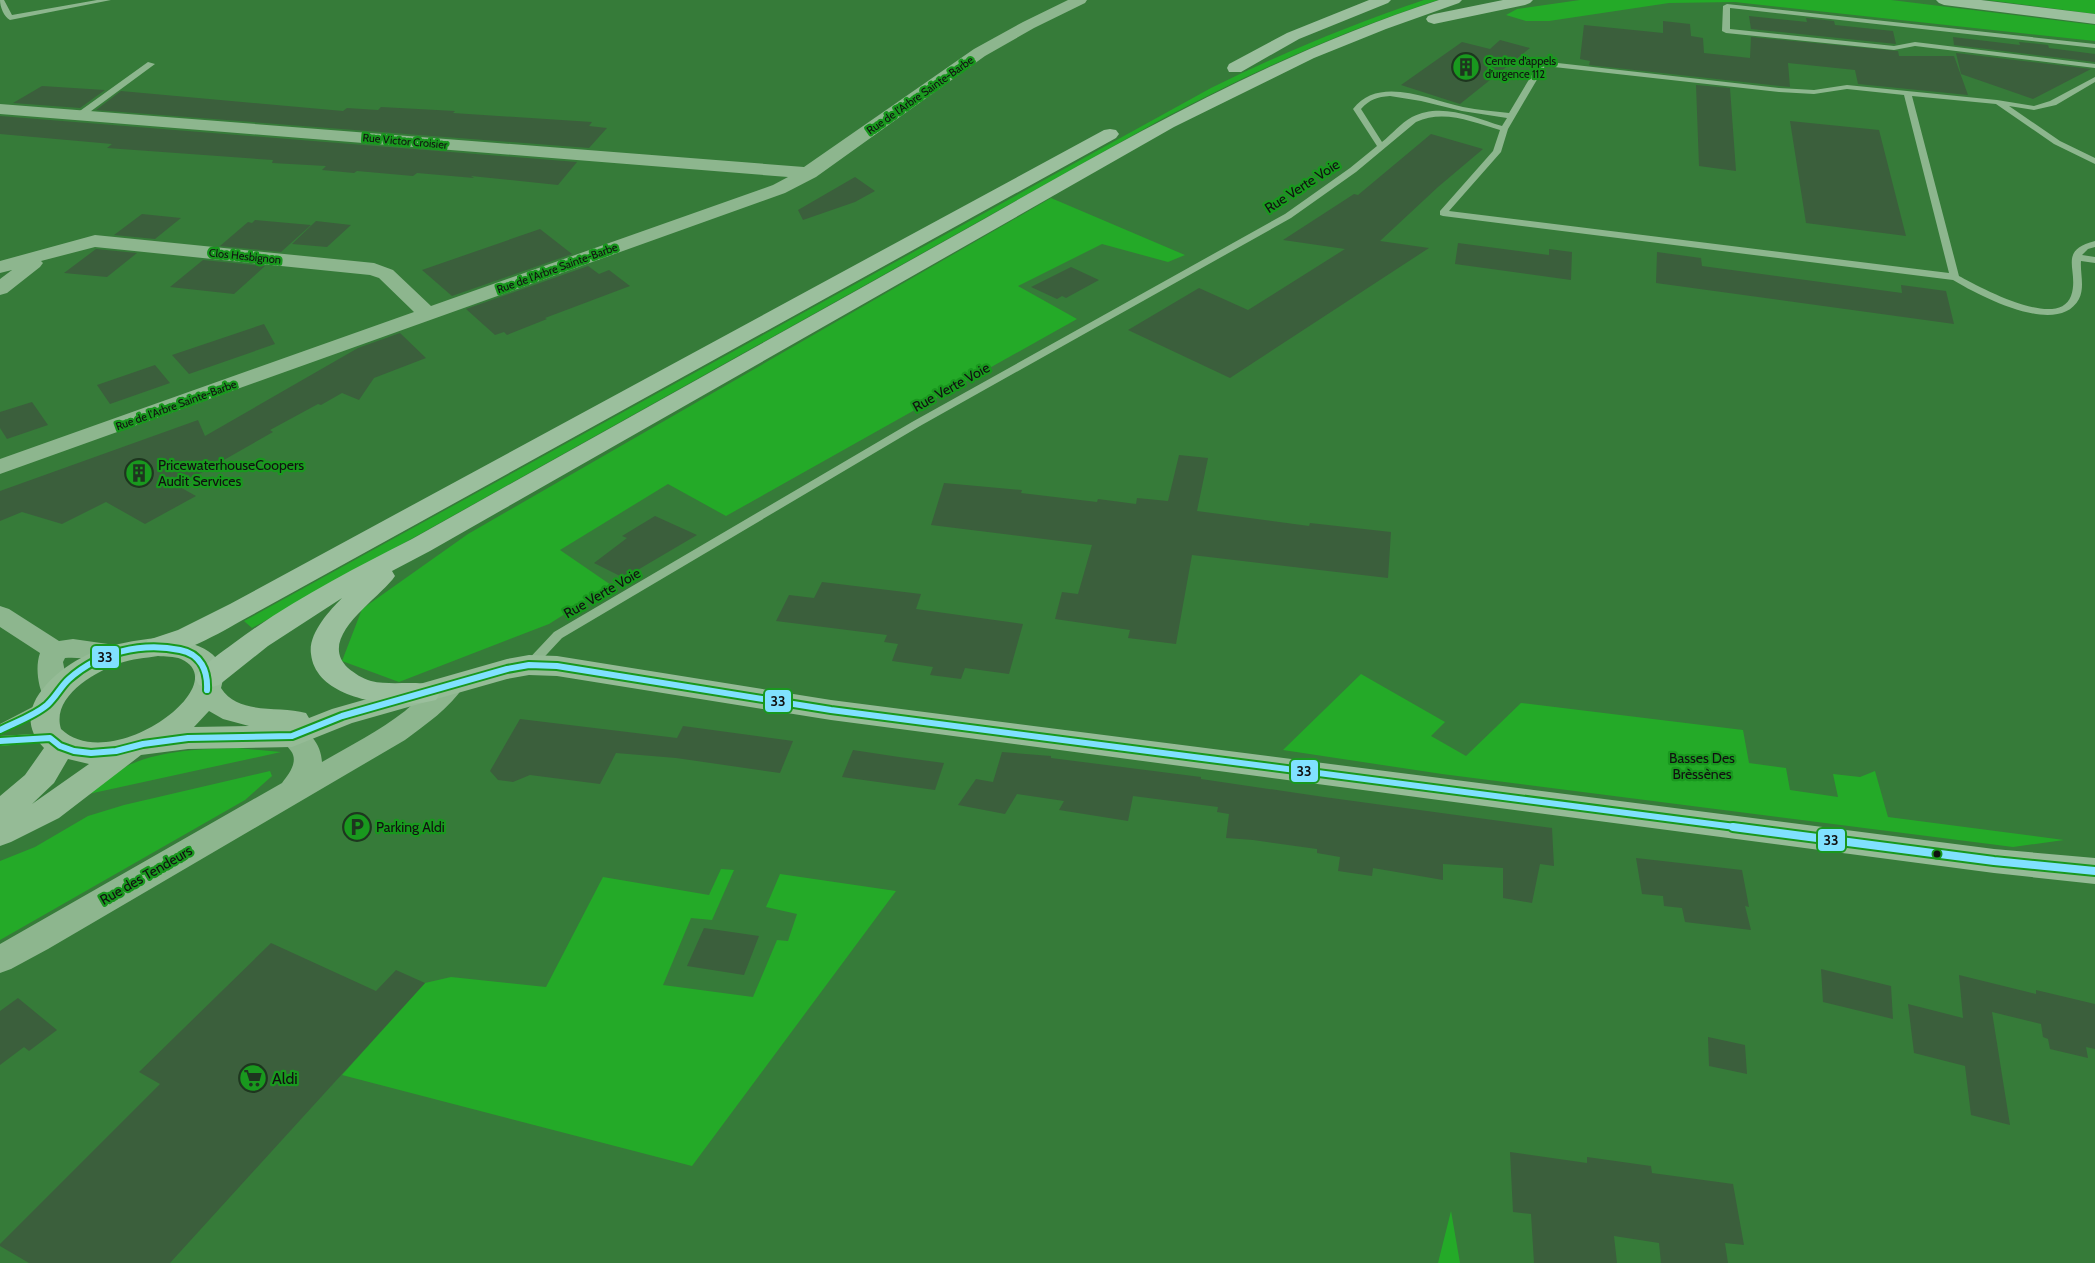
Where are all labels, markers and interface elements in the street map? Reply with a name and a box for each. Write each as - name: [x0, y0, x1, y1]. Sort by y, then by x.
- building icon: Centre d’appels d’urgence 112: [1451, 52, 1481, 82]
- street label: Rue de l'Arbre Sainte-Barbe: [864, 53, 976, 137]
- place label: Centre d’appels d’urgence 112: [1485, 54, 1557, 81]
- street label: Rue Victor Croisier: [362, 130, 448, 152]
- street label: Rue Verte Voie: [1261, 155, 1343, 217]
- street label: Rue de l'Arbre Sainte-Barbe: [495, 240, 620, 296]
- street label: Clos Hesbignon: [208, 245, 282, 267]
- street label: Rue Verte Voie: [909, 358, 993, 416]
- street label: Rue de l'Arbre Sainte-Barbe: [114, 377, 239, 433]
- place label: PricewaterhouseCoopers Audit Services: [158, 456, 304, 490]
- building icon: PricewaterhouseCoopers Audit Services: [124, 458, 154, 488]
- street label: Rue Verte Voie: [560, 564, 644, 622]
- line badge: 33: [91, 645, 120, 669]
- text: 33: [97, 648, 113, 666]
- line badge: 33: [764, 689, 792, 713]
- text: 33: [770, 692, 786, 710]
- park label: Basses Des Brèssènes: [1669, 749, 1735, 783]
- line badge: 33: [1290, 759, 1319, 783]
- text: 33: [1296, 762, 1312, 780]
- parking icon: Parking Aldi: [342, 812, 372, 842]
- place label: Parking Aldi: [376, 818, 445, 836]
- line badge: 33: [1817, 828, 1846, 852]
- text: 33: [1823, 831, 1839, 849]
- street label: Rue des Tendeurs: [97, 841, 196, 909]
- unlabelled marker: [1932, 849, 1942, 859]
- supermarket icon: Aldi: [238, 1063, 268, 1093]
- place label: Aldi: [272, 1069, 298, 1088]

